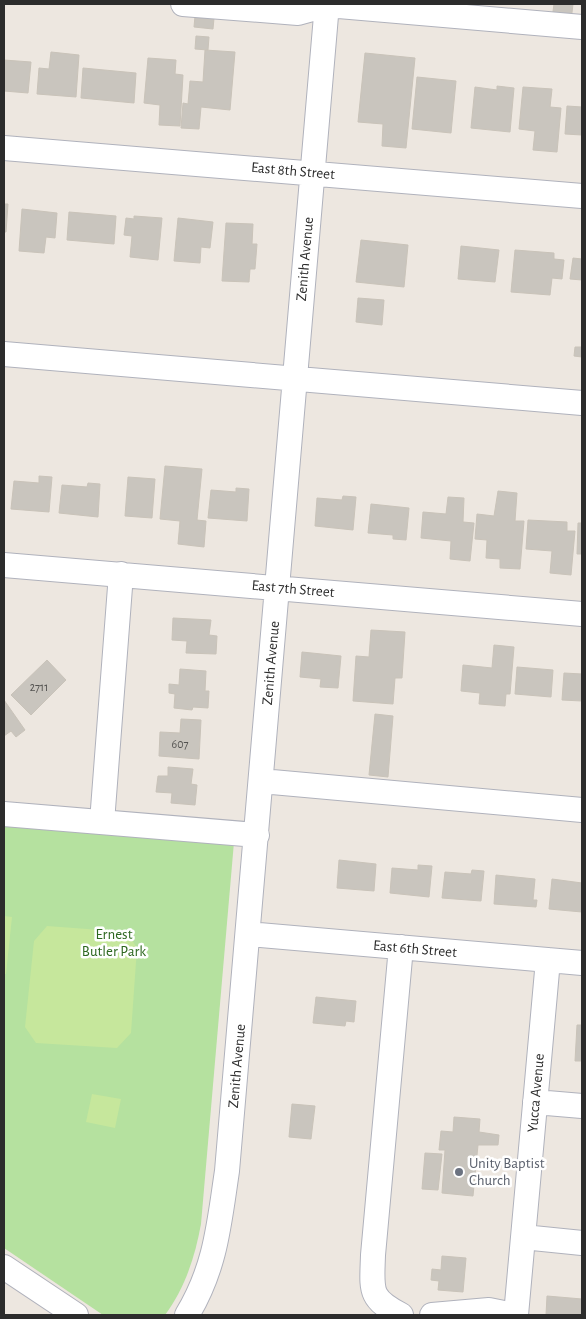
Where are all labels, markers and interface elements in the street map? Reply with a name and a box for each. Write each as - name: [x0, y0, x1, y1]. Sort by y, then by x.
- street label: East 8th Street: [250, 160, 336, 182]
- street label: Zenith Avenue: [294, 216, 316, 302]
- street label: East 7th Street: [251, 578, 335, 600]
- street label: Zenith Avenue: [260, 620, 282, 706]
- house number: 2711: [30, 681, 48, 693]
- house number: 607: [172, 738, 188, 750]
- park label: Ernest Butler Park: [82, 927, 146, 959]
- street label: East 6th Street: [372, 938, 458, 960]
- street label: Zenith Avenue: [226, 1023, 248, 1109]
- street label: Yucca Avenue: [525, 1053, 547, 1133]
- place label: Unity Baptist Church: [469, 1156, 545, 1188]
- marker: Unity Baptist Church: [453, 1166, 465, 1178]

